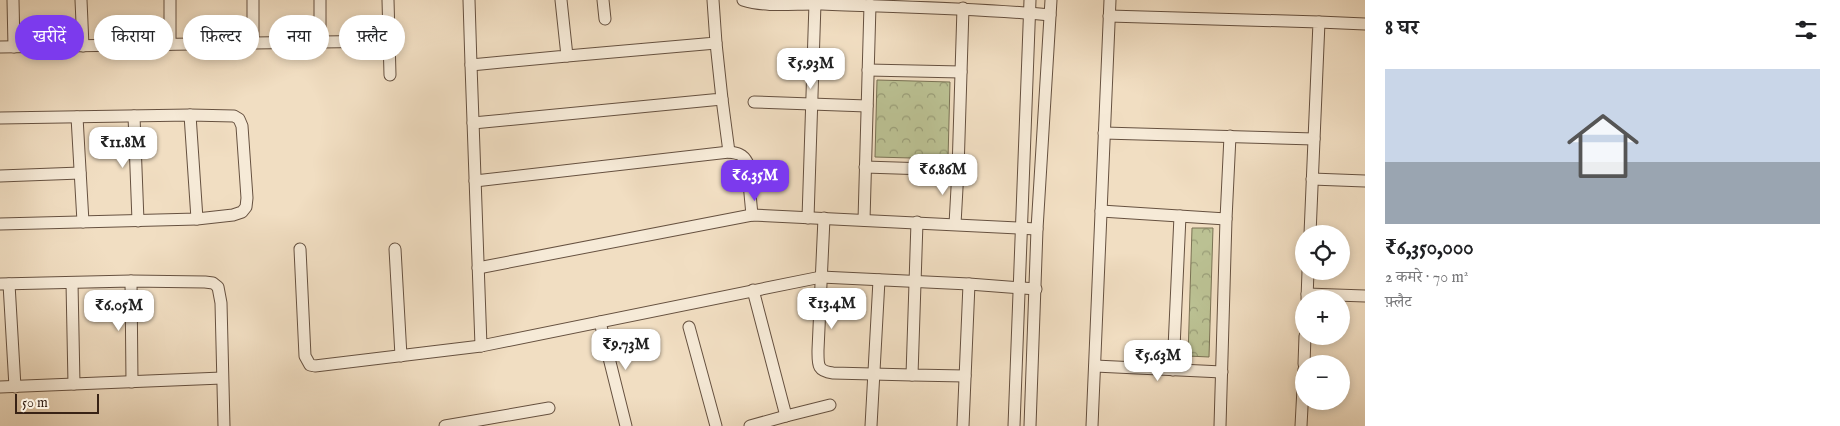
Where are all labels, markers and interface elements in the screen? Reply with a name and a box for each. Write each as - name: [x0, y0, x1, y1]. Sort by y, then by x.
- chip: खरीदें: [15, 15, 84, 60]
- chip: किराया: [94, 15, 173, 60]
- chip: फ़िल्टर: [183, 15, 259, 60]
- chip: नया: [269, 15, 329, 60]
- chip: फ़्लैट: [339, 15, 405, 60]
- text: 8 घर: [1385, 15, 1419, 42]
- icon: filters: [1792, 16, 1820, 44]
- pin: ₹5.93M: [770, 48, 852, 90]
- text: ₹5.93M: [788, 54, 834, 74]
- icon: home: [1558, 101, 1648, 191]
- pin: ₹11.8M: [82, 126, 164, 169]
- text: ₹11.8M: [100, 133, 146, 153]
- pin: ₹6.86M: [902, 154, 984, 196]
- pin: ₹6.35M: [714, 160, 796, 202]
- text: ₹6.86M: [919, 160, 967, 180]
- text: ₹6.35M: [732, 166, 778, 186]
- map controls: [1295, 225, 1350, 410]
- button: locate: [1295, 225, 1350, 280]
- text: ₹6,350,000: [1385, 235, 1474, 262]
- text: 2 कमरे · 70 m²: [1385, 268, 1468, 288]
- pin: ₹13.4M: [791, 288, 873, 330]
- pin: ₹6.05M: [78, 290, 160, 332]
- button: +: [1295, 290, 1350, 345]
- text: फ़्लैट: [1385, 293, 1412, 313]
- text: ₹13.4M: [808, 294, 856, 314]
- text: ₹6.05M: [95, 296, 143, 316]
- pin: ₹9.73M: [585, 328, 667, 371]
- text: ₹9.73M: [602, 335, 650, 355]
- pin: ₹5.63M: [1117, 340, 1199, 382]
- text: ₹5.63M: [1135, 346, 1181, 366]
- button: −: [1295, 355, 1350, 410]
- scale bar: [15, 391, 99, 414]
- text: 50 m: [22, 394, 48, 412]

